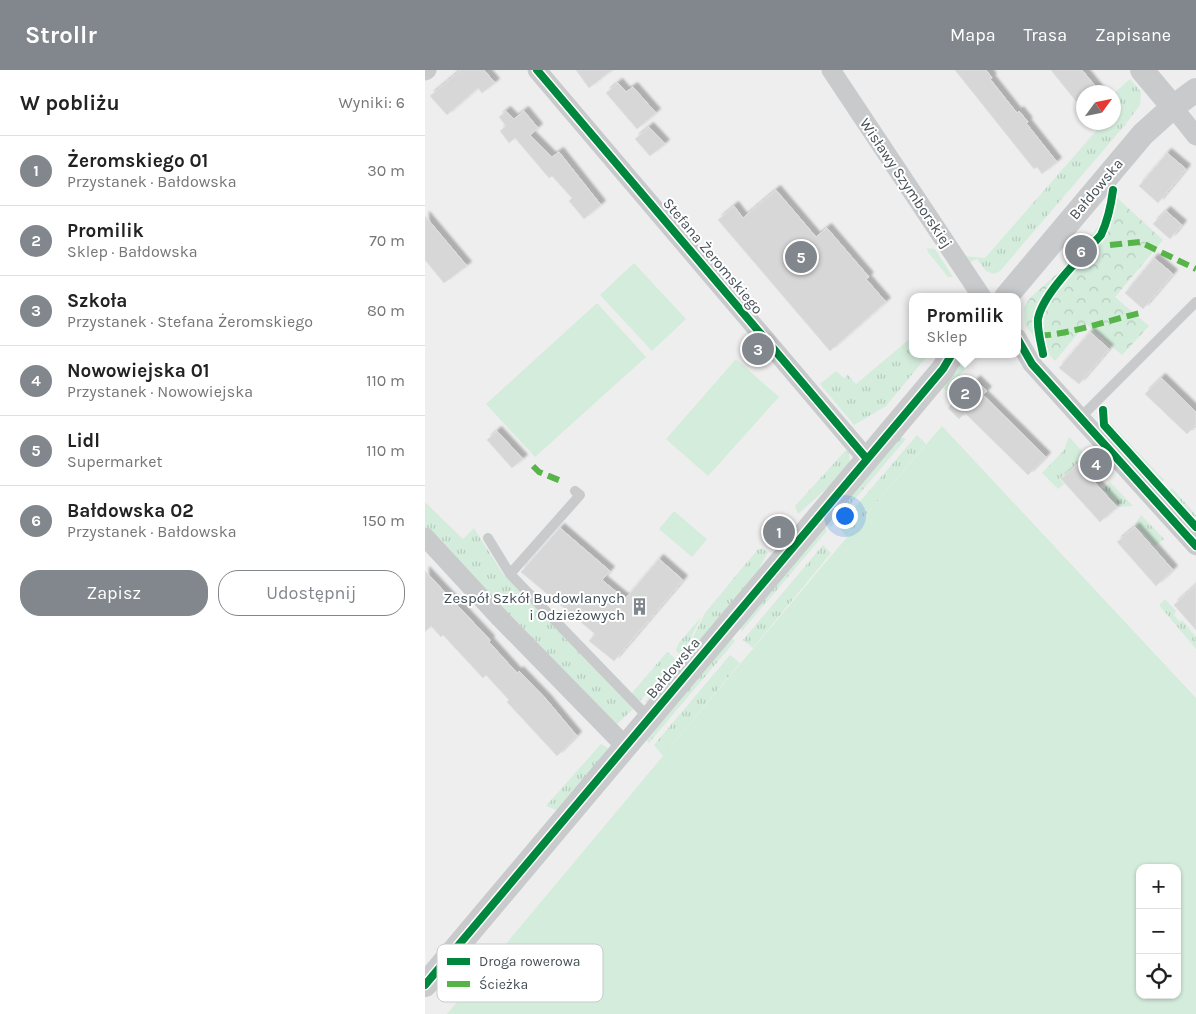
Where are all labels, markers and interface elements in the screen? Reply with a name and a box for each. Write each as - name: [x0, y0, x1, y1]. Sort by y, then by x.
- text: Strollr: [25, 21, 97, 49]
- text: Mapa: [950, 24, 996, 46]
- text: Trasa: [1024, 24, 1067, 46]
- text: Zapisane: [1095, 24, 1171, 46]
- north arrow: [1076, 85, 1121, 130]
- text: W pobliżu: [20, 91, 120, 115]
- text: Wyniki: 6: [338, 93, 405, 112]
- street label: Wisławy Szymborskiej: [856, 115, 956, 251]
- text: Żeromskiego 01: [67, 150, 208, 172]
- street label: Bałdowska: [1065, 155, 1127, 223]
- text: 1: [33, 161, 39, 180]
- text: 30 m: [367, 161, 405, 180]
- text: Przystanek · Bałdowska: [67, 172, 237, 191]
- street label: Stefana Żeromskiego: [659, 194, 767, 318]
- text: Promilik: [67, 220, 144, 242]
- text: 2: [31, 231, 41, 250]
- text: 70 m: [369, 231, 405, 250]
- pin: 6: [1065, 232, 1097, 270]
- pin: 5: [785, 238, 817, 276]
- text: Sklep · Bałdowska: [67, 242, 197, 261]
- text: Szkoła: [67, 290, 127, 312]
- popup: [909, 293, 1021, 358]
- text: 3: [31, 301, 41, 320]
- text: 80 m: [367, 301, 405, 320]
- text: Promilik: [927, 305, 1003, 327]
- text: Przystanek · Stefana Żeromskiego: [67, 312, 313, 331]
- text: Sklep: [927, 327, 967, 346]
- pin: 3: [742, 330, 774, 368]
- text: Nowowiejska 01: [67, 360, 210, 382]
- text: 4: [31, 371, 41, 390]
- text: 110 m: [366, 371, 405, 390]
- pin: 2: [949, 374, 981, 412]
- text: Przystanek · Nowowiejska: [67, 382, 253, 401]
- text: Lidl: [67, 430, 100, 452]
- text: 5: [31, 441, 41, 460]
- text: 110 m: [366, 441, 405, 460]
- pin: 4: [1080, 445, 1112, 483]
- text: Supermarket: [67, 452, 163, 471]
- text: Bałdowska 02: [67, 500, 194, 522]
- your location: [832, 503, 858, 529]
- text: 6: [31, 511, 41, 530]
- text: 150 m: [362, 511, 405, 530]
- pin: 1: [763, 513, 795, 551]
- text: Przystanek · Bałdowska: [67, 522, 237, 541]
- button: Zapisz: [20, 570, 208, 616]
- button: Udostępnij: [218, 570, 405, 616]
- place label: Zespół Szkół Budowlanych i Odzieżowych: [444, 589, 625, 624]
- building icon: Zespół Szkół Budowlanych i Odzieżowych: [629, 597, 649, 617]
- street label: Bałdowska: [642, 634, 704, 702]
- map controls: [1136, 864, 1181, 999]
- button: +: [1136, 864, 1181, 909]
- button: −: [1136, 909, 1181, 954]
- legend: [437, 944, 603, 1002]
- text: Droga rowerowa: [479, 953, 581, 970]
- button: locate: [1136, 954, 1181, 999]
- text: Ścieżka: [479, 976, 528, 993]

